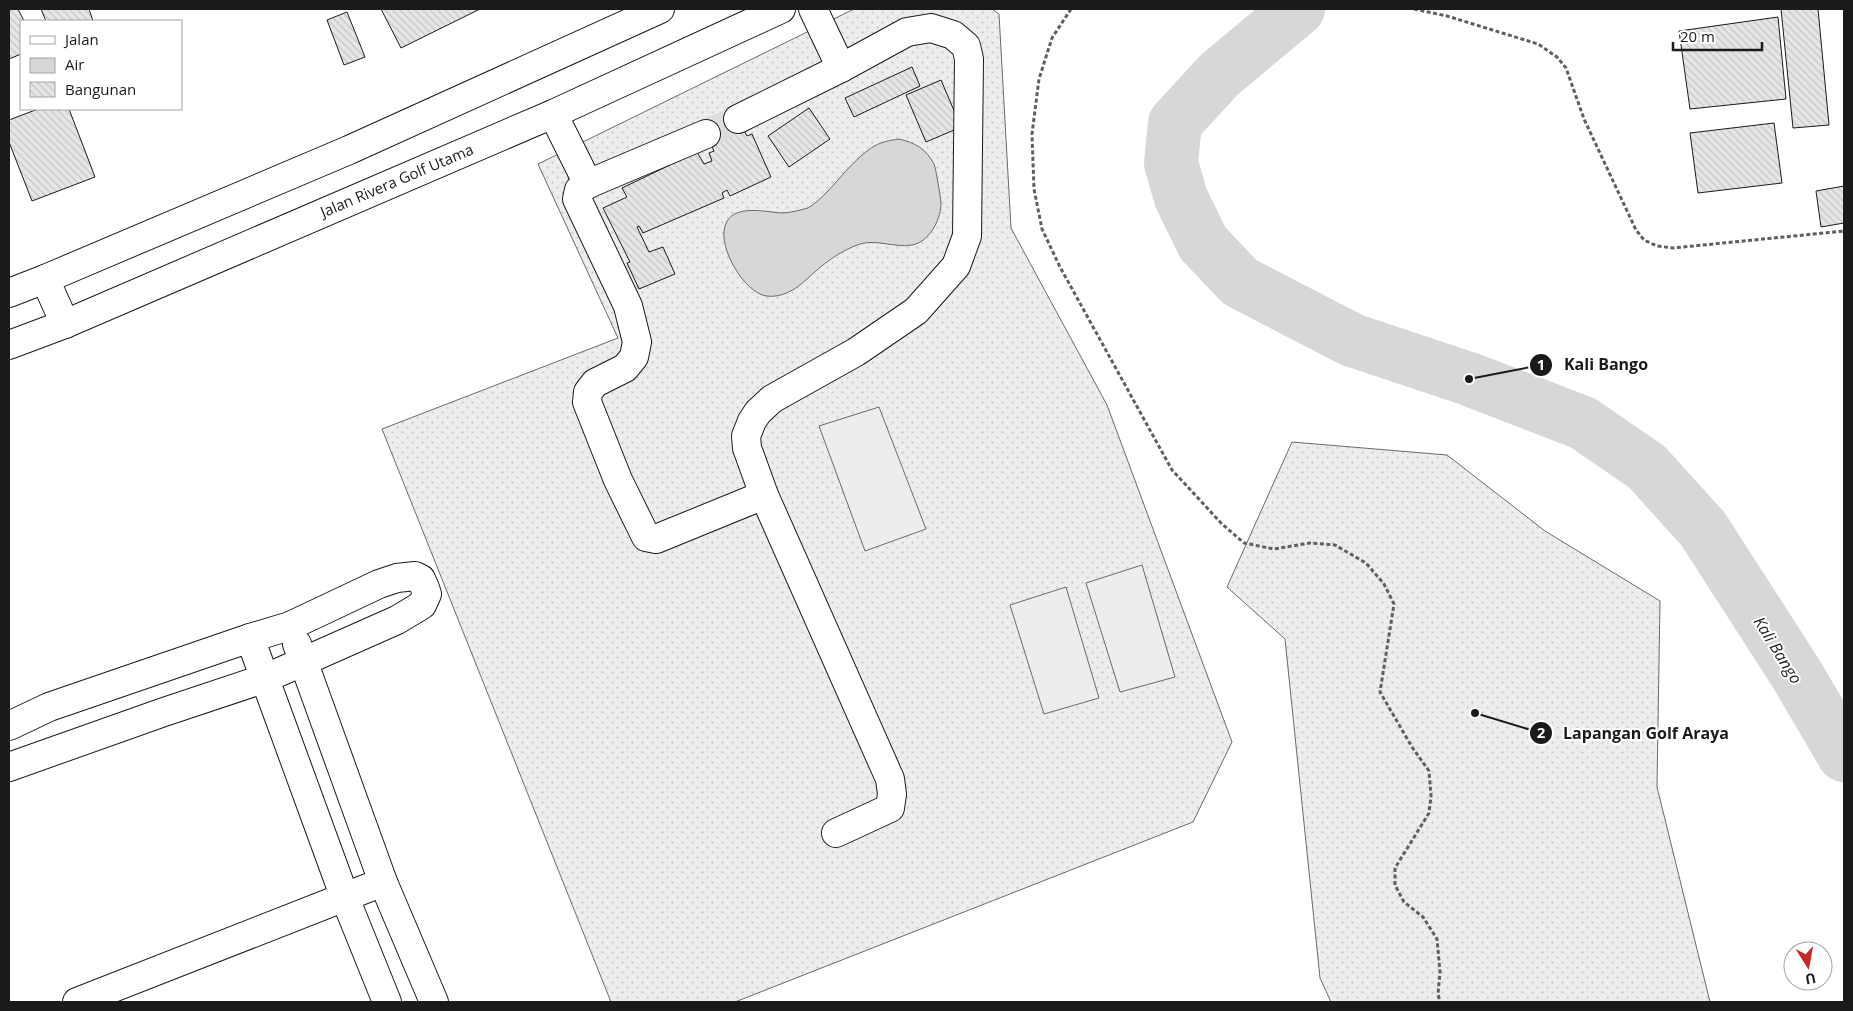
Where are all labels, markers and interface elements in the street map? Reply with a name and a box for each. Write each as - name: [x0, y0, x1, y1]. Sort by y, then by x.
- legend: [20, 20, 182, 110]
- scale bar: [1673, 20, 1762, 52]
- text: 20 m: [1680, 26, 1715, 46]
- text: Jalan: [63, 29, 99, 49]
- text: Air: [65, 54, 84, 74]
- text: Bangunan: [65, 79, 136, 99]
- street label: Jalan Rivera Golf Utama: [315, 139, 476, 222]
- callout: Kali Bango: [1529, 349, 1658, 380]
- text: Kali Bango: [1564, 353, 1648, 375]
- text: 1: [1537, 354, 1545, 374]
- water label: Kali Bango: [1749, 612, 1807, 688]
- callout: Lapangan Golf Araya: [1528, 718, 1739, 749]
- text: 2: [1537, 722, 1546, 742]
- text: Lapangan Golf Araya: [1563, 722, 1729, 744]
- north arrow: [1783, 941, 1833, 991]
- text: U: [1804, 969, 1818, 990]

